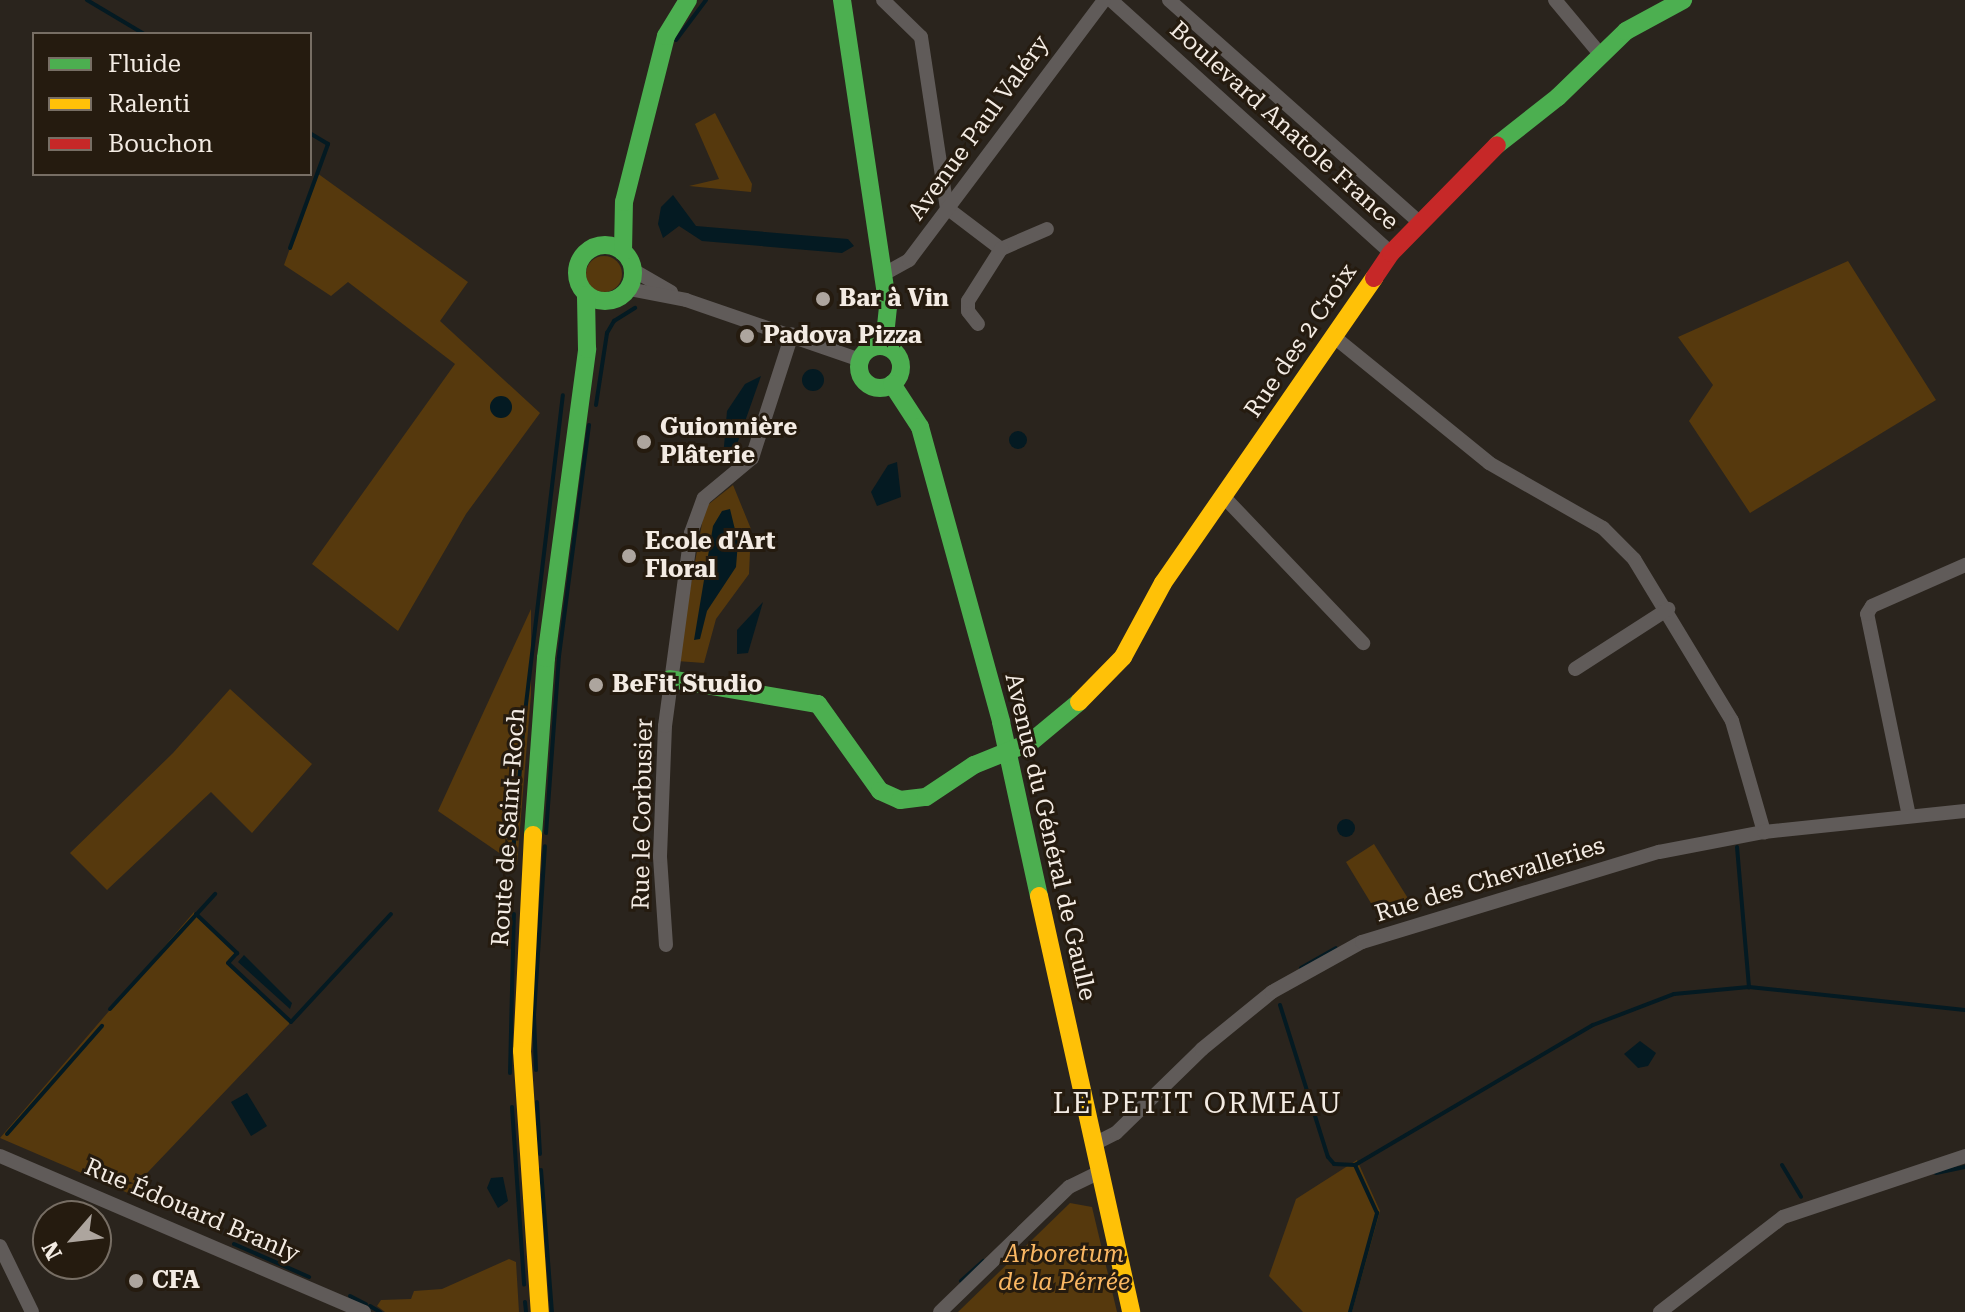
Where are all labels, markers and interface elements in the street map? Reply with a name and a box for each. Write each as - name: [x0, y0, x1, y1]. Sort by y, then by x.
- street label: Boulevard Anatole France: [1164, 16, 1404, 236]
- street label: Avenue Paul Valéry: [902, 30, 1056, 226]
- legend: [32, 32, 312, 176]
- text: Fluide: [108, 50, 181, 78]
- text: Ralenti: [108, 90, 190, 118]
- text: Bouchon: [108, 130, 213, 158]
- street label: Rue des 2 Croix: [1239, 259, 1363, 423]
- place label: Bar à Vin: [839, 285, 949, 313]
- marker: Bar à Vin: [814, 290, 832, 308]
- place label: Padova Pizza: [763, 322, 922, 350]
- marker: Padova Pizza: [738, 327, 756, 345]
- place label: Guionnière Plâterie: [660, 414, 797, 470]
- marker: Guionnière Plâterie: [635, 433, 653, 451]
- place label: Ecole d'Art Floral: [645, 528, 775, 584]
- marker: Ecole d'Art Floral: [620, 547, 638, 565]
- street label: Avenue du Général de Gaulle: [998, 670, 1102, 1004]
- place label: BeFit Studio: [612, 671, 763, 699]
- marker: BeFit Studio: [587, 676, 605, 694]
- street label: Route de Saint-Roch: [486, 707, 532, 947]
- street label: Rue le Corbusier: [627, 718, 659, 910]
- street label: Rue des Chevalleries: [1372, 831, 1608, 929]
- district label: LE PETIT ORMEAU: [1053, 1087, 1343, 1121]
- street label: Rue Édouard Branly: [80, 1153, 304, 1269]
- north arrow: [32, 1200, 112, 1280]
- text: N: [37, 1237, 67, 1264]
- park label: Arboretum de la Pérrée: [998, 1241, 1130, 1297]
- place label: CFA: [152, 1267, 200, 1295]
- marker: CFA: [127, 1272, 145, 1290]

